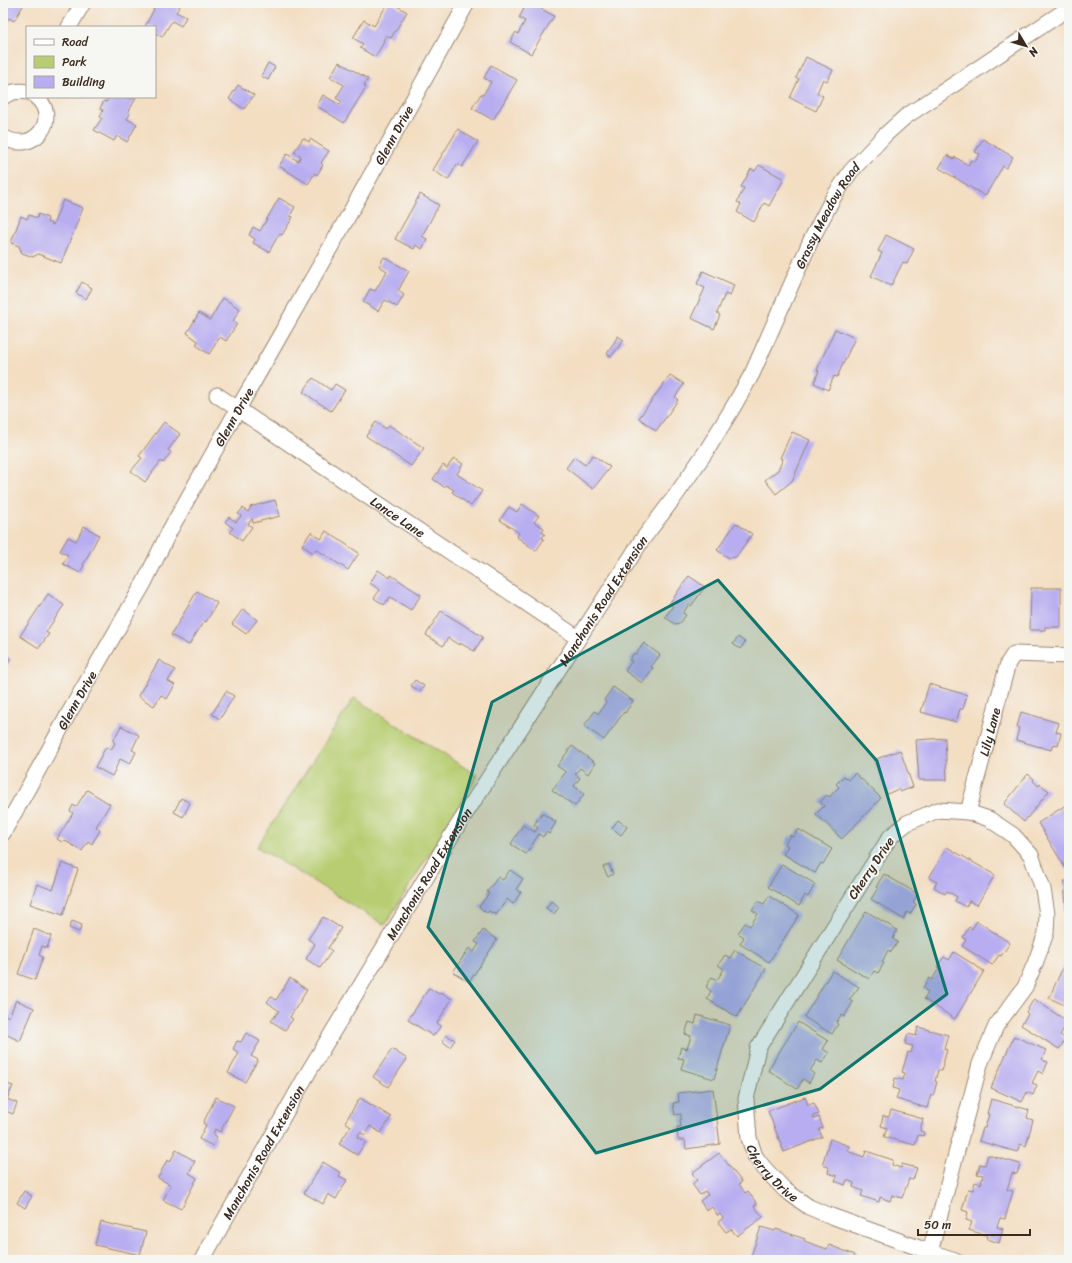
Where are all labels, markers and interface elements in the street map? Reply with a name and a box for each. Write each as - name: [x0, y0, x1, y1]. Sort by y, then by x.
- legend: [26, 26, 156, 98]
- north arrow: [1006, 26, 1046, 66]
- text: Road: [62, 31, 89, 53]
- text: N: [1023, 42, 1044, 61]
- text: Park: [62, 51, 87, 73]
- text: Building: [62, 71, 105, 93]
- street label: Glenn Drive: [368, 101, 419, 169]
- street label: Grassy Meadow Road: [788, 156, 866, 272]
- street label: Glenn Drive: [208, 383, 260, 451]
- street label: Lance Lane: [366, 490, 430, 544]
- street label: Manchonis Road Extension: [552, 530, 653, 670]
- street label: Glenn Drive: [51, 666, 103, 734]
- street label: Lily Lane: [972, 705, 1007, 759]
- street label: Manchonis Road Extension: [379, 803, 478, 944]
- street label: Cherry Drive: [841, 832, 901, 904]
- street label: Manchonis Road Extension: [216, 1081, 310, 1224]
- street label: Cherry Drive: [740, 1141, 804, 1208]
- scale bar: [918, 1211, 1030, 1237]
- text: 50 m: [924, 1214, 951, 1236]

